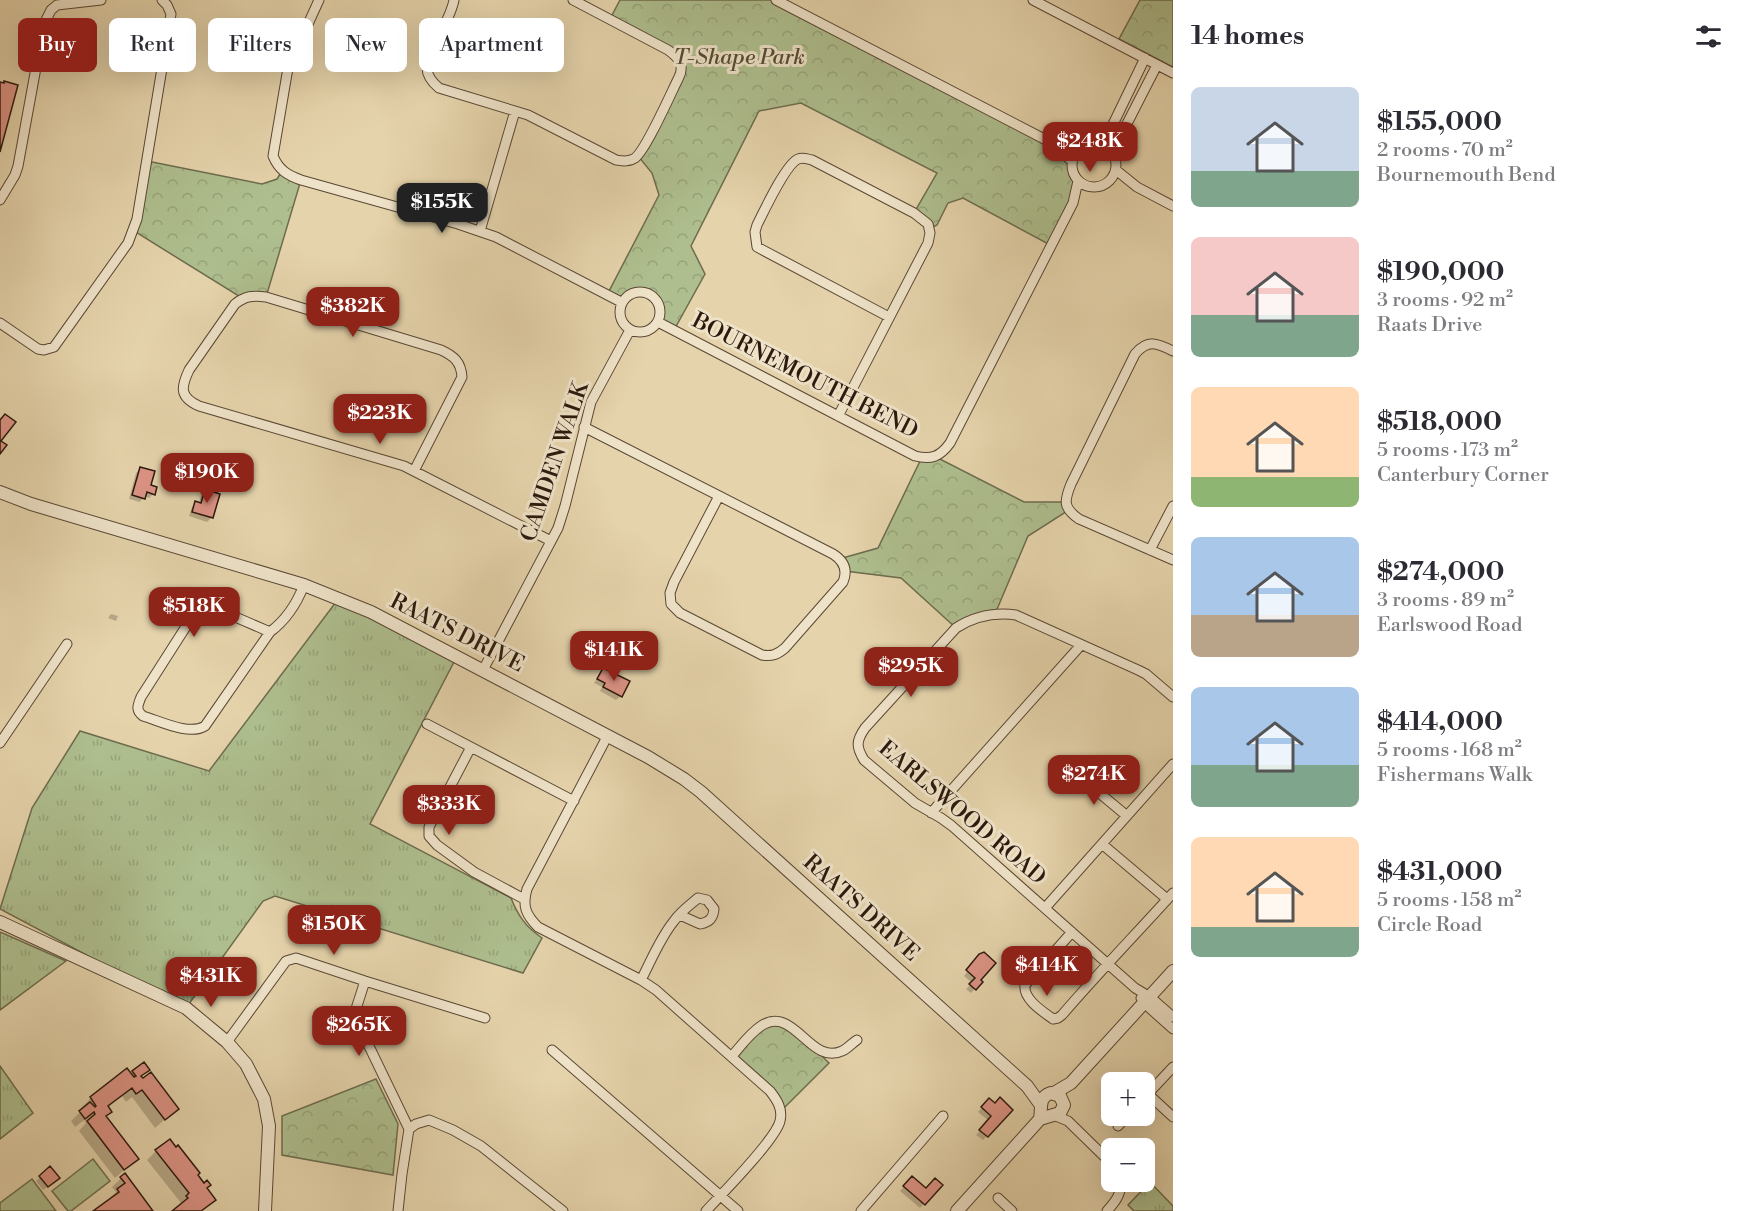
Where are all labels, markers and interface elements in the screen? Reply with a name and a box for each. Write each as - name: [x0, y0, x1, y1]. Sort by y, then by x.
- chip: Buy: [18, 18, 97, 72]
- chip: Rent: [109, 18, 196, 72]
- chip: Filters: [208, 18, 313, 72]
- chip: New: [325, 18, 407, 72]
- chip: Apartment: [419, 18, 564, 72]
- text: 14 homes: [1191, 20, 1304, 52]
- icon: filters: [1692, 20, 1725, 53]
- park label: T-Shape Park: [673, 44, 805, 71]
- text: $155,000: [1377, 106, 1502, 138]
- icon: home: [1239, 111, 1311, 183]
- pin: $248K: [1048, 122, 1132, 173]
- text: $248K: [1057, 129, 1123, 154]
- text: 2 rooms · 70 m²: [1377, 138, 1513, 163]
- text: Bournemouth Bend: [1377, 163, 1556, 188]
- pin: $155K: [400, 183, 484, 234]
- text: $155K: [411, 190, 473, 215]
- text: $190,000: [1377, 256, 1505, 288]
- icon: home: [1239, 261, 1311, 333]
- pin: $382K: [311, 287, 395, 338]
- text: 3 rooms · 92 m²: [1377, 288, 1513, 313]
- text: $382K: [320, 294, 386, 319]
- street label: BOURNEMOUTH BEND: [687, 307, 923, 445]
- text: Raats Drive: [1377, 313, 1482, 338]
- street label: CAMDEN WALK: [515, 377, 596, 545]
- pin: $223K: [338, 394, 422, 445]
- text: $223K: [347, 401, 413, 426]
- text: $518,000: [1377, 406, 1502, 438]
- icon: home: [1239, 411, 1311, 483]
- text: 5 rooms · 173 m²: [1377, 438, 1518, 463]
- pin: $190K: [165, 453, 249, 504]
- text: $190K: [175, 460, 239, 485]
- text: Canterbury Corner: [1377, 463, 1549, 488]
- text: $274,000: [1377, 556, 1504, 588]
- icon: home: [1239, 561, 1311, 633]
- pin: $518K: [152, 587, 236, 638]
- street label: RAATS DRIVE: [385, 588, 529, 678]
- text: 3 rooms · 89 m²: [1377, 588, 1514, 613]
- text: $518K: [163, 594, 225, 619]
- text: Earlswood Road: [1377, 613, 1522, 638]
- pin: $141K: [572, 631, 656, 682]
- text: $141K: [584, 638, 644, 663]
- pin: $295K: [869, 647, 953, 698]
- text: $295K: [878, 654, 944, 679]
- text: $414,000: [1377, 706, 1503, 738]
- icon: home: [1239, 711, 1311, 783]
- street label: EARLSWOOD ROAD: [873, 735, 1051, 891]
- text: 5 rooms · 168 m²: [1377, 738, 1522, 763]
- pin: $274K: [1052, 755, 1136, 806]
- text: $274K: [1062, 762, 1126, 787]
- text: Fishermans Walk: [1377, 763, 1532, 788]
- pin: $333K: [407, 785, 491, 836]
- text: $333K: [417, 792, 481, 817]
- street label: RAATS DRIVE: [797, 849, 925, 967]
- text: $431,000: [1377, 856, 1502, 888]
- icon: home: [1239, 861, 1311, 933]
- text: 5 rooms · 158 m²: [1377, 888, 1521, 913]
- pin: $150K: [292, 905, 376, 956]
- text: $150K: [302, 912, 366, 937]
- text: Circle Road: [1377, 913, 1482, 938]
- pin: $414K: [1005, 946, 1089, 997]
- text: $414K: [1015, 953, 1079, 978]
- pin: $431K: [169, 957, 253, 1008]
- text: $431K: [180, 964, 242, 989]
- pin: $265K: [317, 1006, 401, 1057]
- text: $265K: [326, 1013, 392, 1038]
- map controls: [1101, 1072, 1155, 1192]
- button: +: [1101, 1072, 1155, 1126]
- button: −: [1101, 1138, 1155, 1192]

